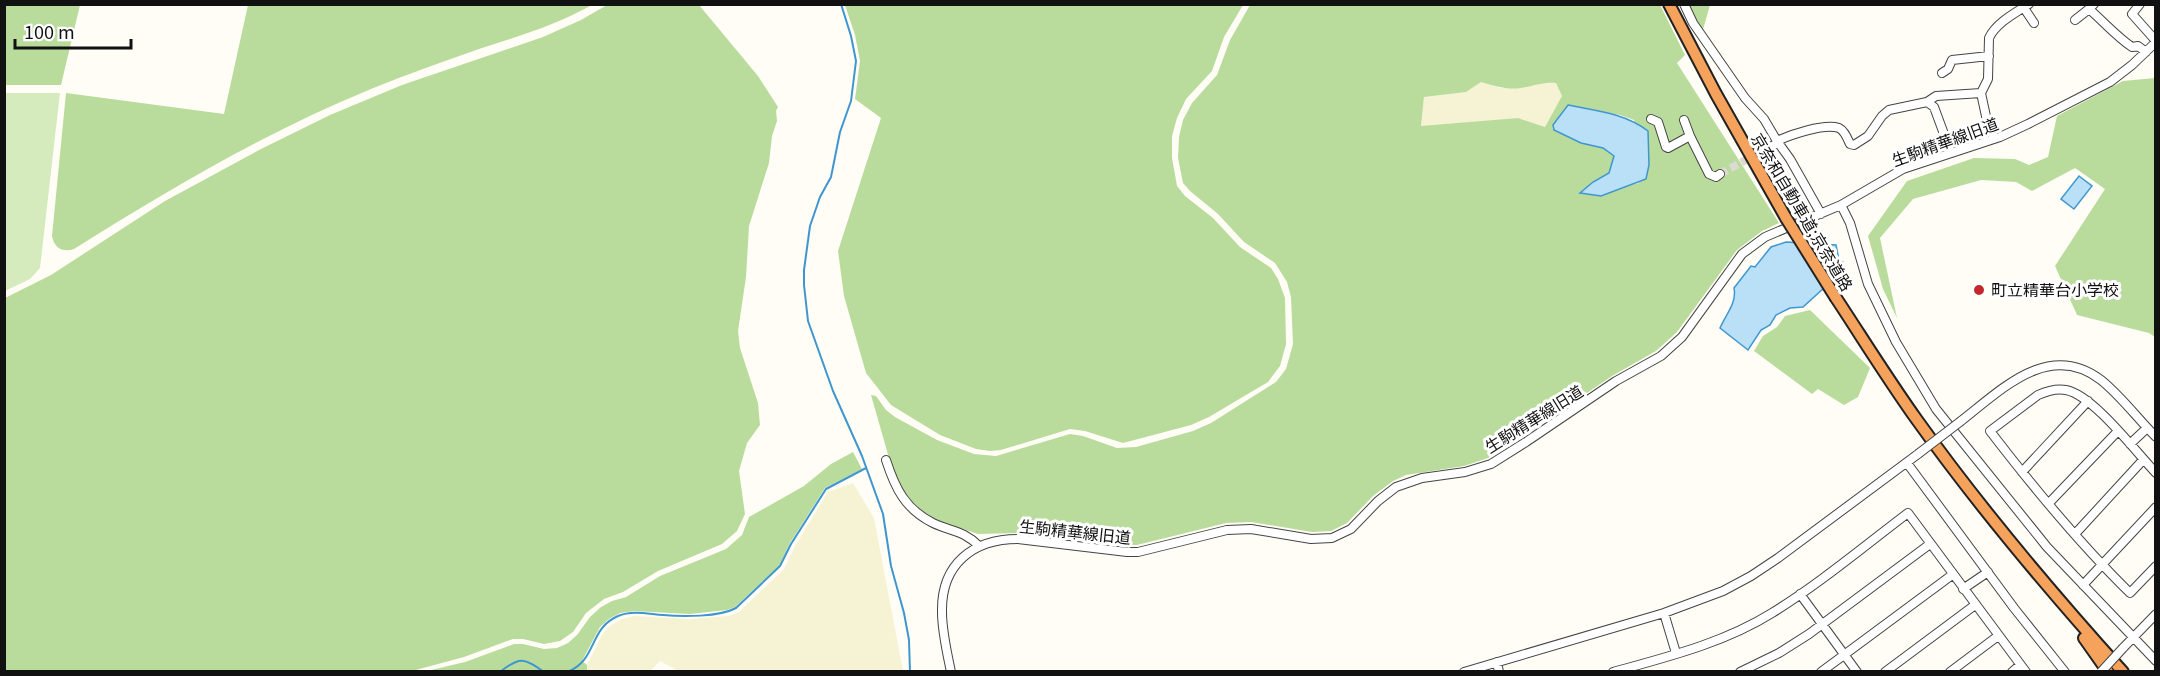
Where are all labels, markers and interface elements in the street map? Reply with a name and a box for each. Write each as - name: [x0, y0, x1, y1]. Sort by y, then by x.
- scale bar: [15, 12, 130, 50]
- text: 100 m: [24, 18, 75, 44]
- street label: 生駒精華線旧道: [1888, 111, 2001, 171]
- street label: 京奈和自動車道;京奈道路: [1746, 128, 1860, 295]
- place label: 町立精華台小学校: [1991, 277, 2119, 301]
- marker: 町立精華台小学校: [1972, 283, 1986, 297]
- street label: 生駒精華線旧道: [1480, 378, 1587, 458]
- street label: 生駒精華線旧道: [1018, 513, 1132, 549]

